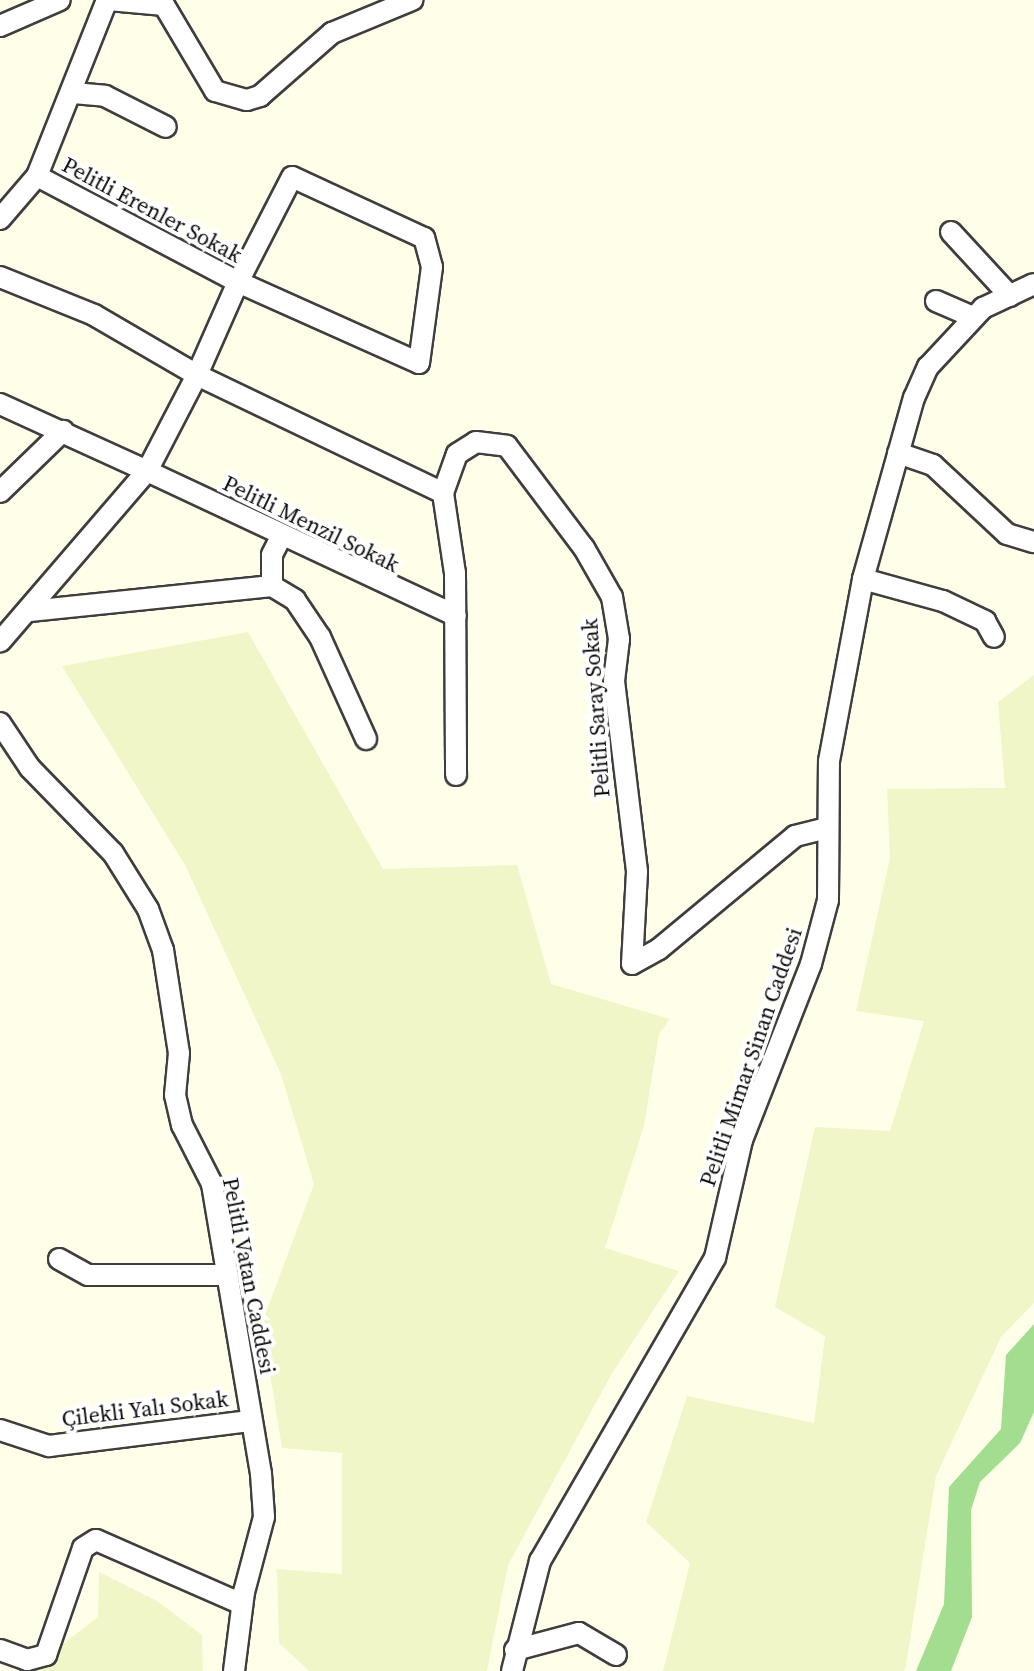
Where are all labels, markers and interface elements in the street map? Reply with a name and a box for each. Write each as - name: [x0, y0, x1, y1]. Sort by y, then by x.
- street label: Pelitli Erenler Sokak: [58, 152, 246, 268]
- street label: Pelitli Menzil Sokak: [219, 470, 403, 578]
- street label: Pelitli Saray Sokak: [577, 618, 615, 798]
- street label: Pelitli Mimar Sinan Caddesi: [694, 924, 808, 1190]
- street label: Pelitli Vatan Caddesi: [217, 1175, 281, 1377]
- street label: Çilekli Yalı Sokak: [60, 1386, 230, 1432]

